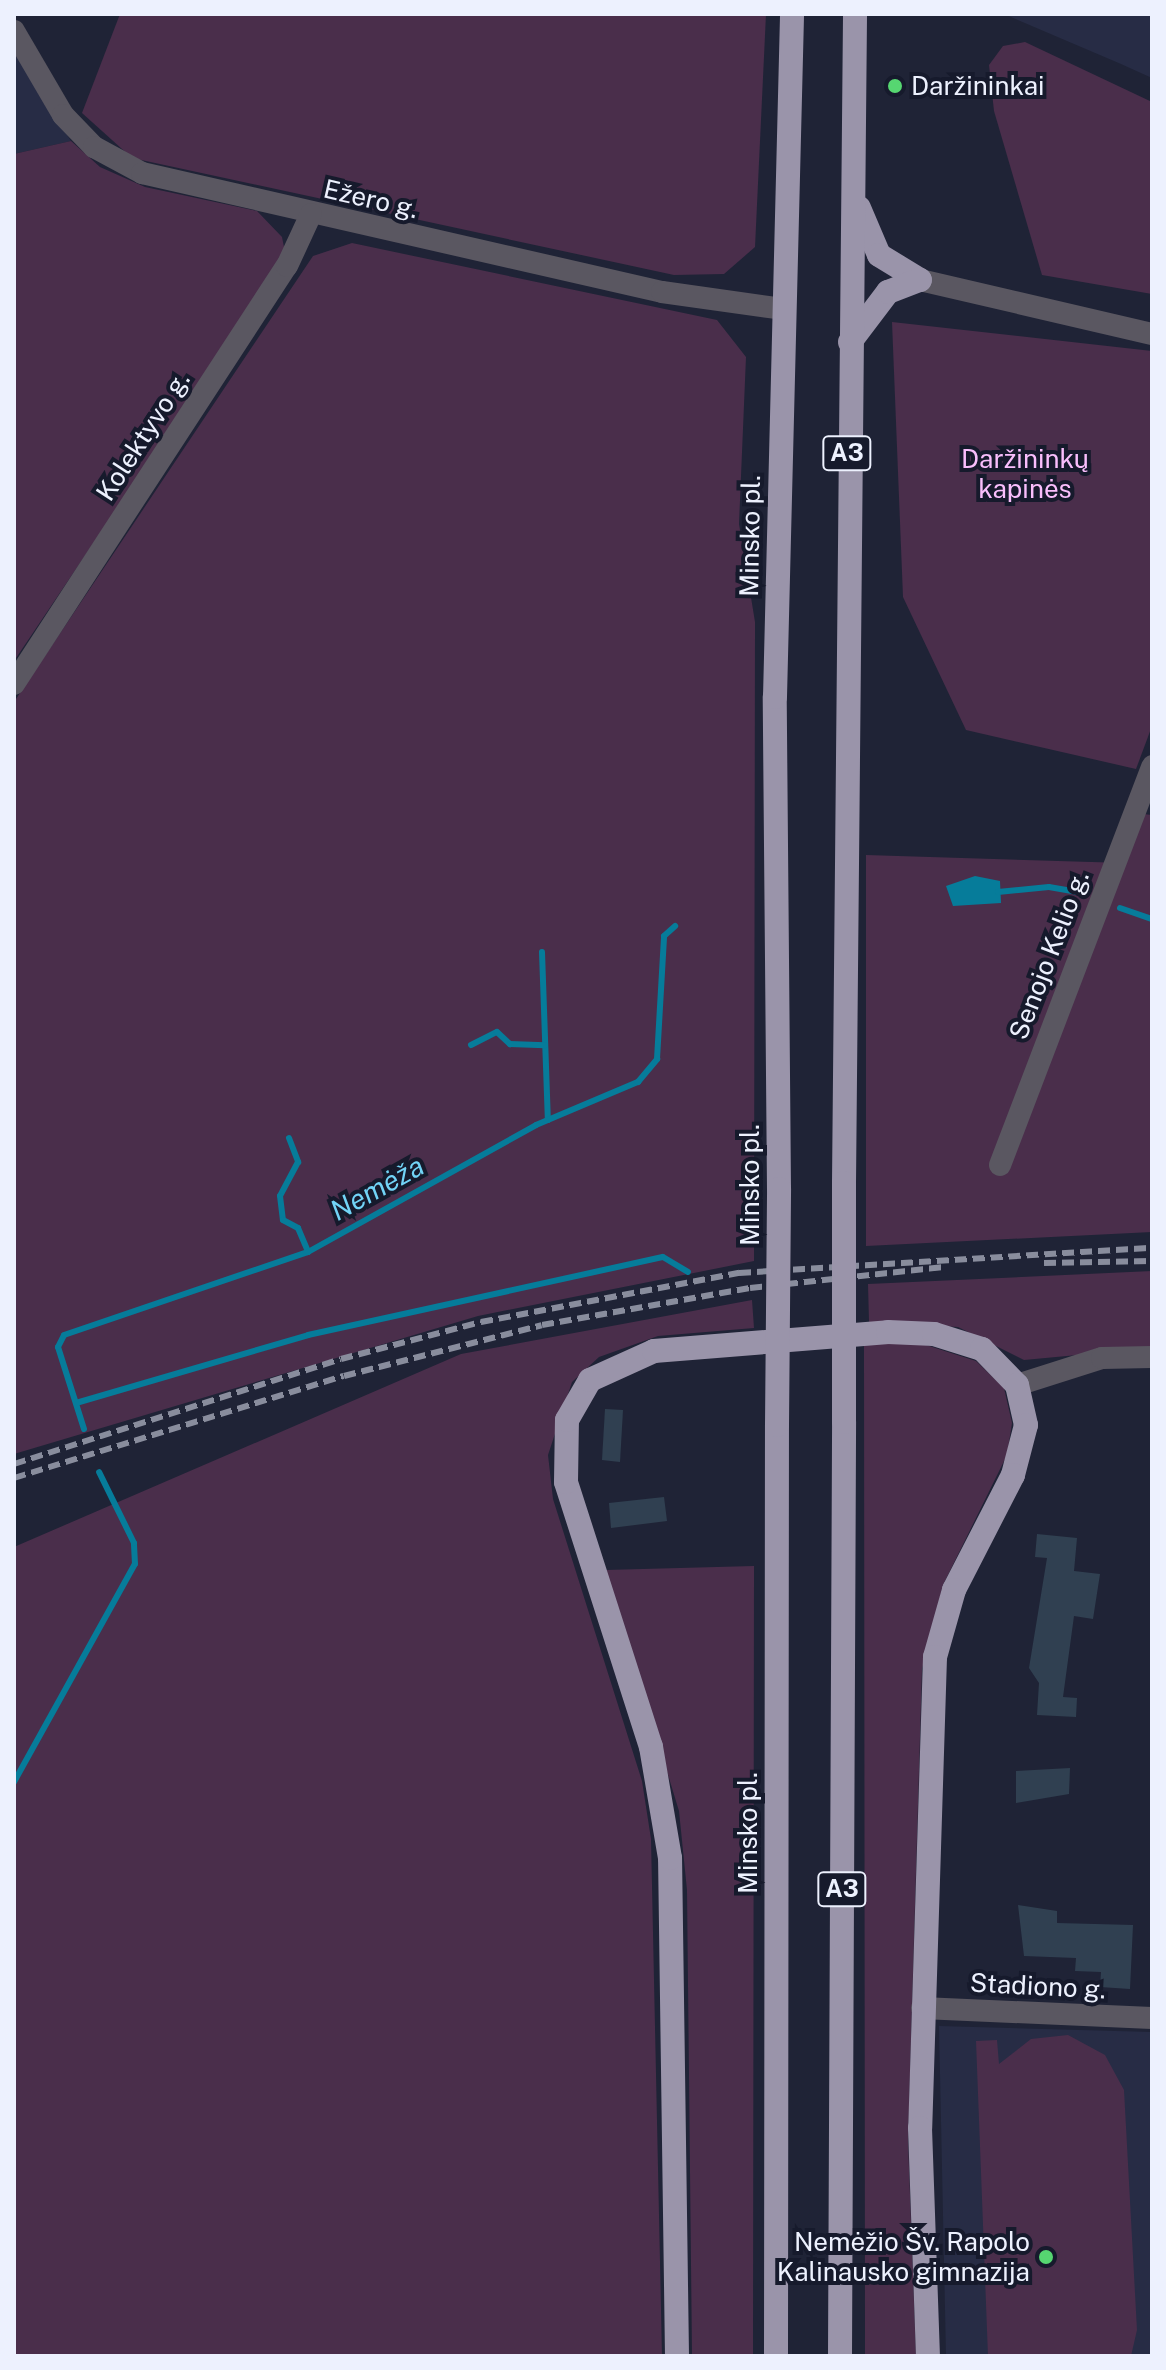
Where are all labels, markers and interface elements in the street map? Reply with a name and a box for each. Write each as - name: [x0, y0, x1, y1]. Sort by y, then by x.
- place label: Daržininkai: [911, 70, 1045, 102]
- marker: Daržininkai: [886, 77, 904, 95]
- street label: Ežero g.: [321, 173, 421, 225]
- street label: Kolektyvo g.: [90, 365, 196, 507]
- road number: A3: [821, 433, 873, 473]
- park label: Daržininkų kapinės: [961, 443, 1089, 504]
- street label: Minsko pl.: [733, 475, 767, 597]
- street label: Senojo Kelio g.: [1002, 866, 1096, 1044]
- street label: Minsko pl.: [734, 1124, 766, 1246]
- water label: Nemėža: [324, 1149, 430, 1227]
- street label: Minsko pl.: [732, 1772, 764, 1894]
- road number: A3: [816, 1869, 868, 1909]
- street label: Stadiono g.: [969, 1967, 1107, 2005]
- place label: Nemėžio Šv. Rapolo Kalinausko gimnazija: [776, 2226, 1030, 2288]
- marker: Nemėžio Šv. Rapolo Kalinausko gimnazija: [1037, 2248, 1055, 2266]

